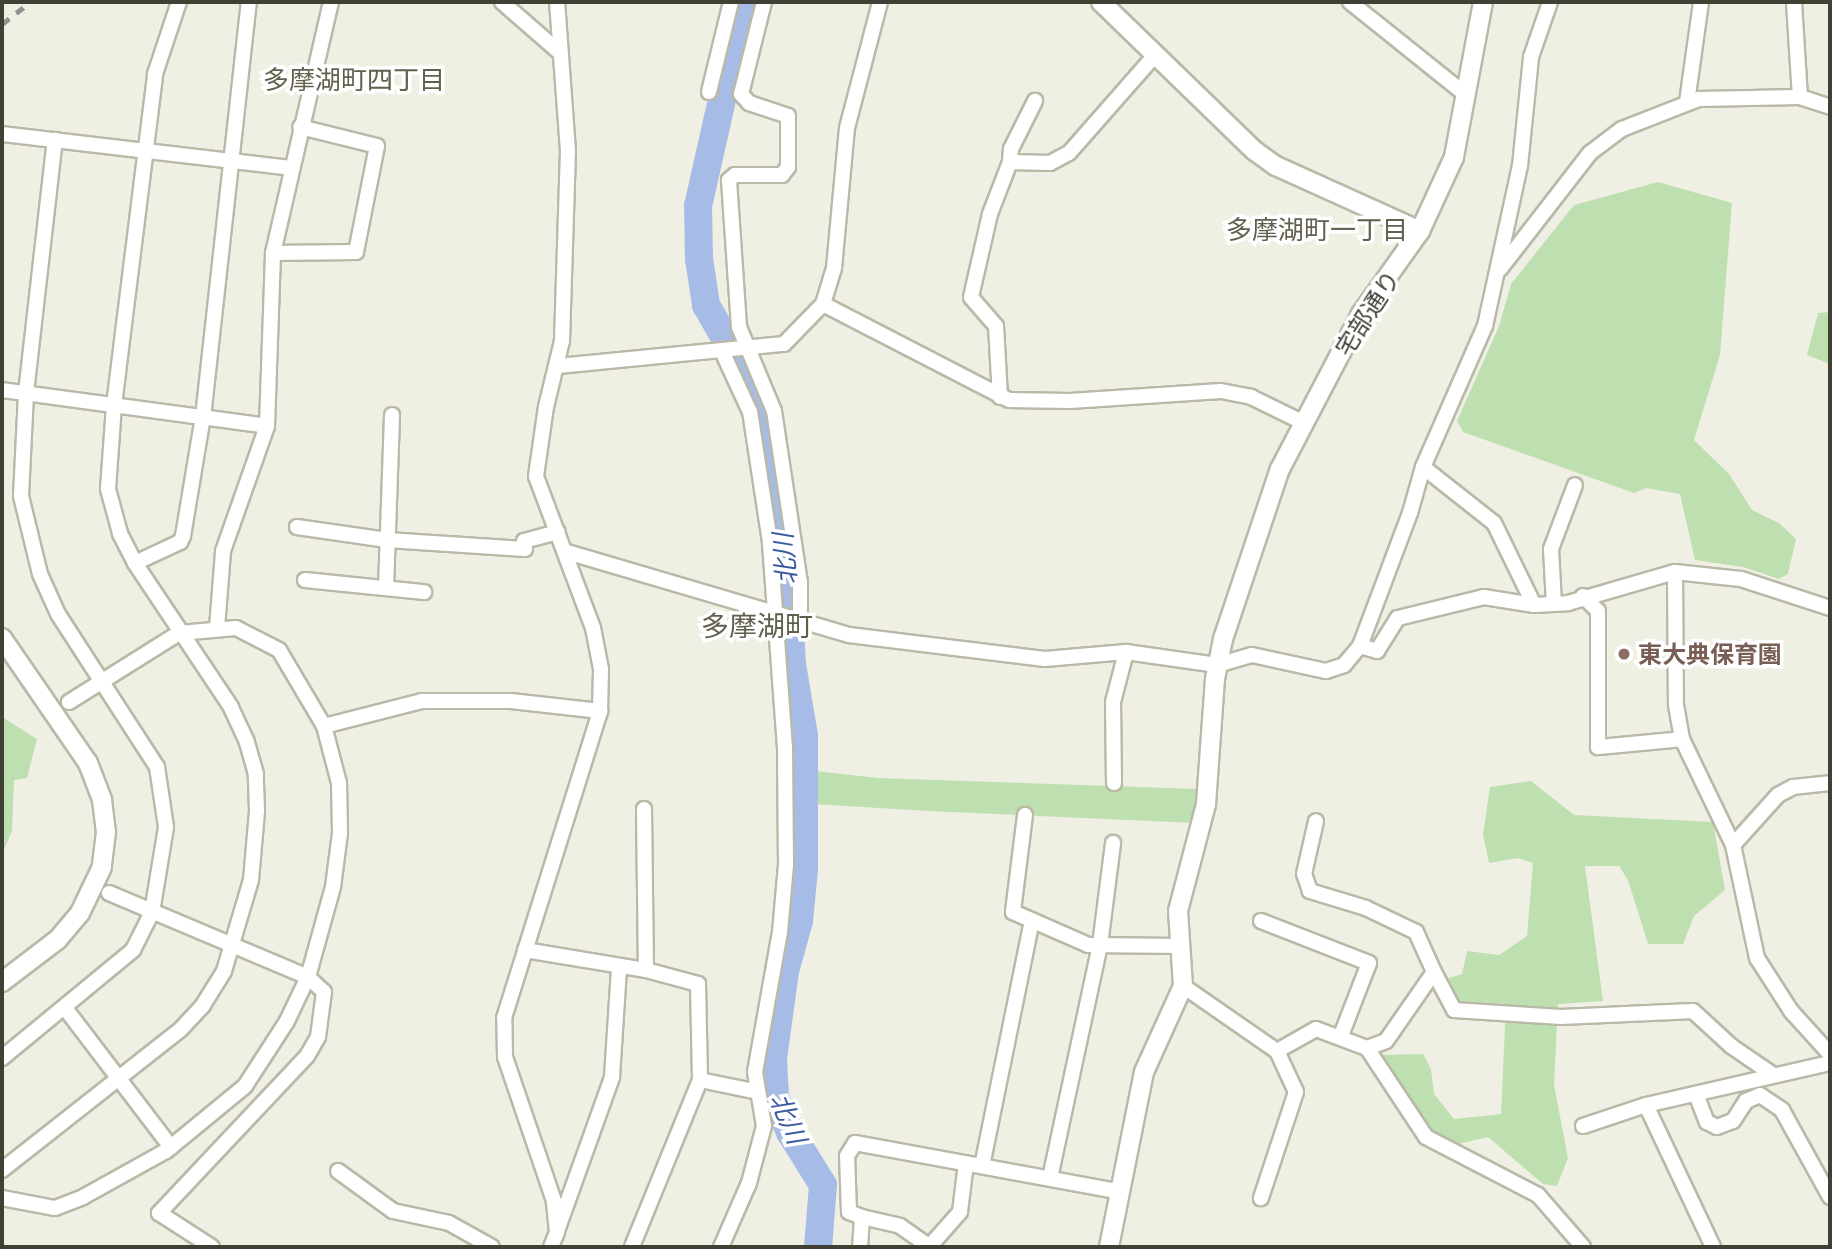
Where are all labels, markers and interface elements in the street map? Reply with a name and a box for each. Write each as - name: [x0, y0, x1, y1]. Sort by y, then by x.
- district label: 多摩湖町四丁目: [263, 63, 445, 95]
- district label: 多摩湖町一丁目: [1226, 213, 1408, 245]
- street label: 宅部通り: [1329, 265, 1405, 361]
- water label: 北川: [766, 532, 802, 586]
- district label: 多摩湖町: [701, 608, 813, 642]
- place label: 東大典保育園: [1638, 640, 1782, 668]
- marker: 東大典保育園: [1616, 646, 1632, 662]
- water label: 北川: [764, 1088, 814, 1148]

